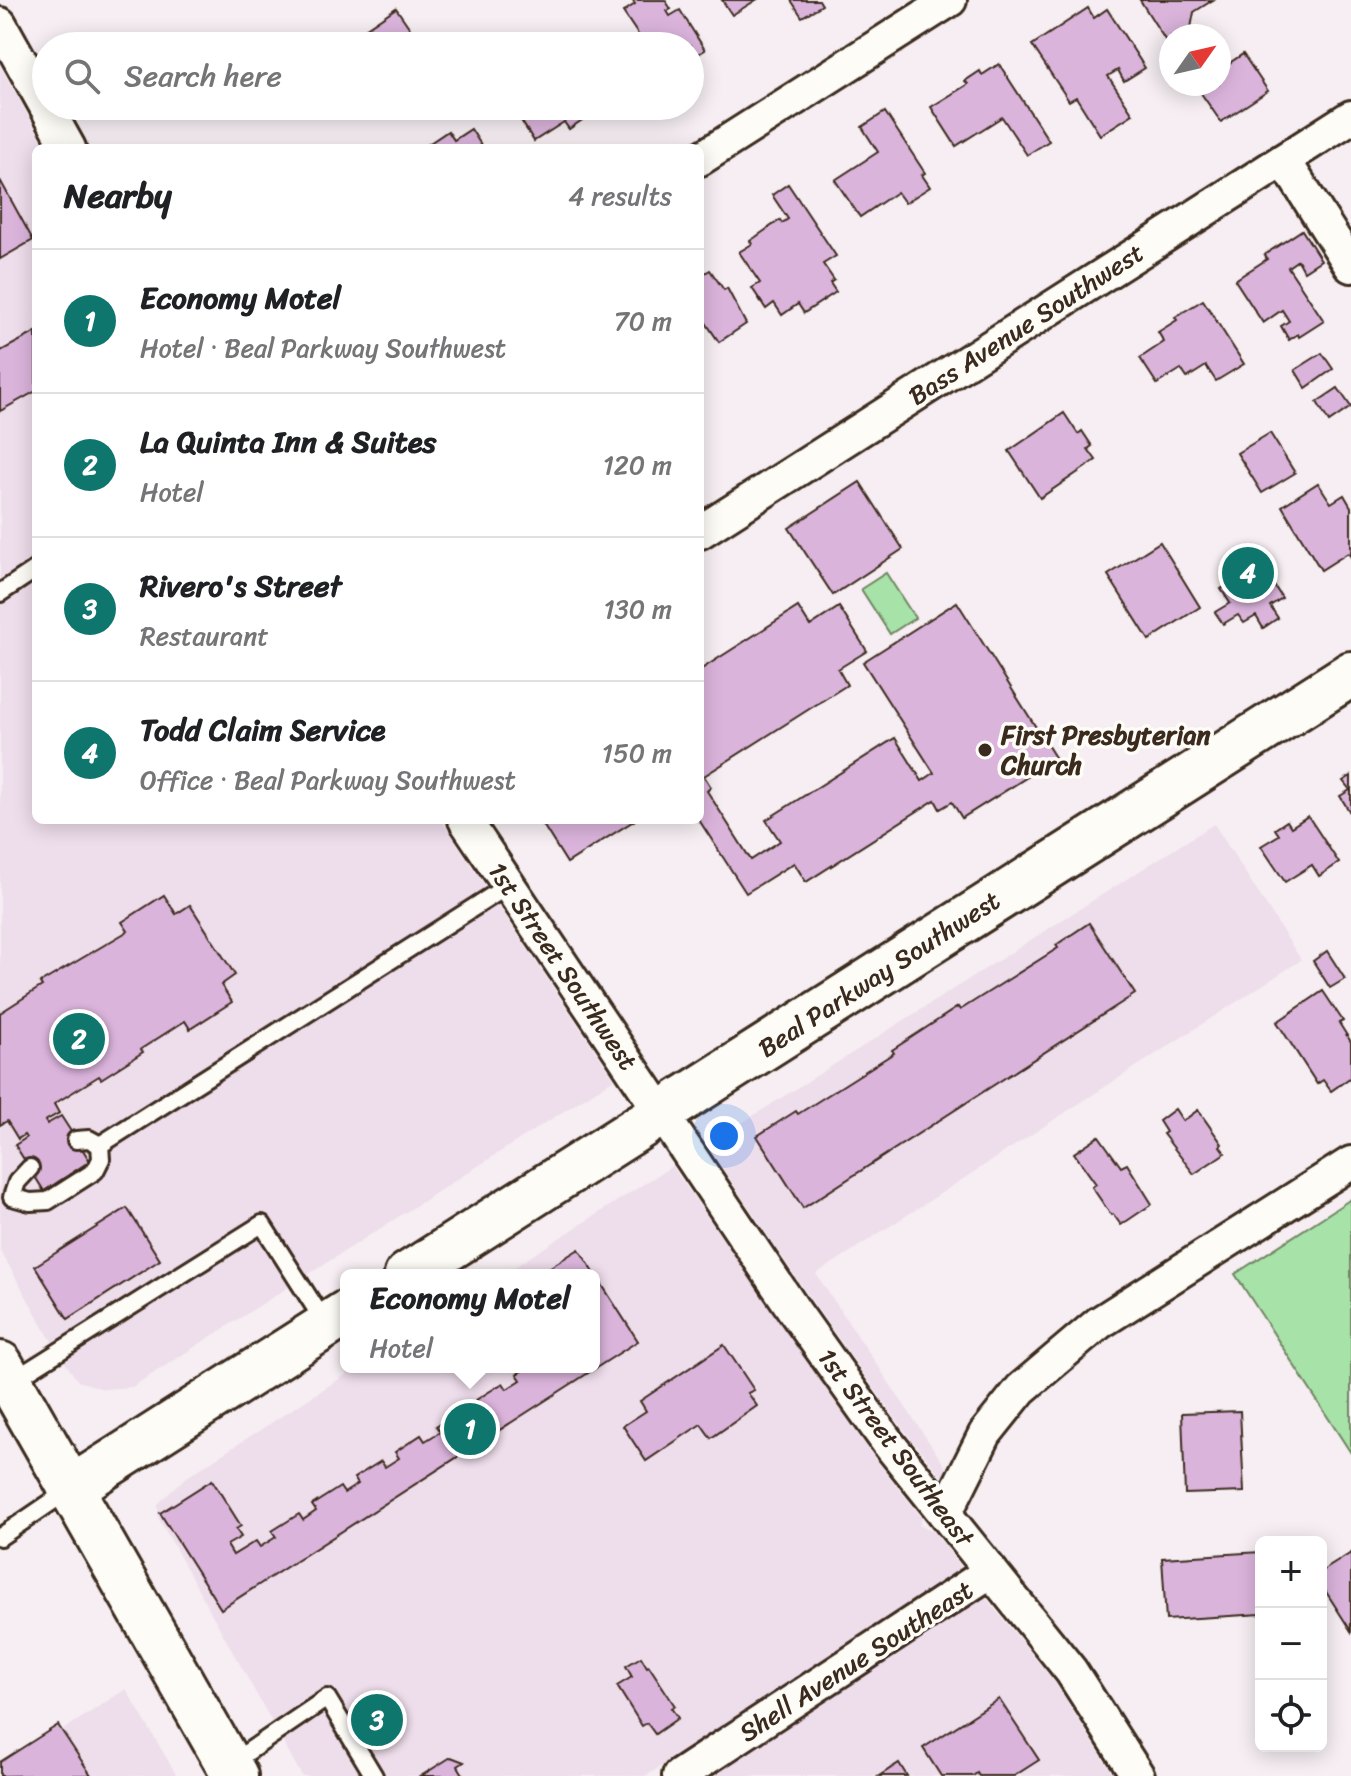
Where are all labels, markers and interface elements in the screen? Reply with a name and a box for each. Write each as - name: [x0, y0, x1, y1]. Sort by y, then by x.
- north arrow: [1159, 24, 1231, 96]
- search box: [32, 32, 704, 120]
- text: Search here: [124, 49, 282, 103]
- icon: search: [60, 54, 104, 98]
- text: Nearby: [64, 166, 172, 226]
- text: 4 results: [568, 173, 672, 219]
- street label: Bass Avenue Southwest: [899, 230, 1153, 418]
- text: Economy Motel: [140, 271, 341, 325]
- text: 1: [84, 298, 96, 344]
- text: 70 m: [614, 298, 672, 344]
- text: Hotel · Beal Parkway Southwest: [140, 325, 506, 371]
- text: La Quinta Inn & Suites: [140, 415, 436, 469]
- text: 2: [82, 442, 98, 488]
- text: 120 m: [603, 442, 672, 488]
- text: Hotel: [140, 469, 204, 515]
- pin: 4: [1222, 543, 1274, 603]
- text: Rivero's Street: [140, 559, 342, 613]
- text: 3: [83, 586, 97, 632]
- text: 130 m: [603, 586, 672, 632]
- text: Restaurant: [140, 613, 269, 659]
- text: Todd Claim Service: [140, 703, 386, 757]
- place label: First Presbyterian Church: [1000, 712, 1210, 788]
- text: 4: [82, 730, 98, 776]
- text: 150 m: [602, 730, 672, 776]
- marker: First Presbyterian Church: [976, 741, 994, 759]
- text: Office · Beal Parkway Southwest: [140, 757, 516, 803]
- street label: 1st Street Southwest: [476, 852, 650, 1080]
- street label: Beal Parkway Southwest: [748, 878, 1010, 1070]
- pin: 2: [53, 1009, 105, 1069]
- your location: [704, 1116, 744, 1156]
- popup: [340, 1269, 600, 1373]
- text: Economy Motel: [369, 1271, 571, 1325]
- text: Hotel: [369, 1325, 433, 1371]
- street label: 1st Street Southeast: [806, 1337, 987, 1558]
- pin: 1: [444, 1399, 496, 1459]
- map controls: [1255, 1536, 1327, 1752]
- button: +: [1255, 1536, 1327, 1608]
- street label: Shell Avenue Southeast: [729, 1568, 983, 1754]
- button: −: [1255, 1608, 1327, 1680]
- button: locate: [1255, 1680, 1327, 1752]
- pin: 3: [351, 1690, 403, 1750]

